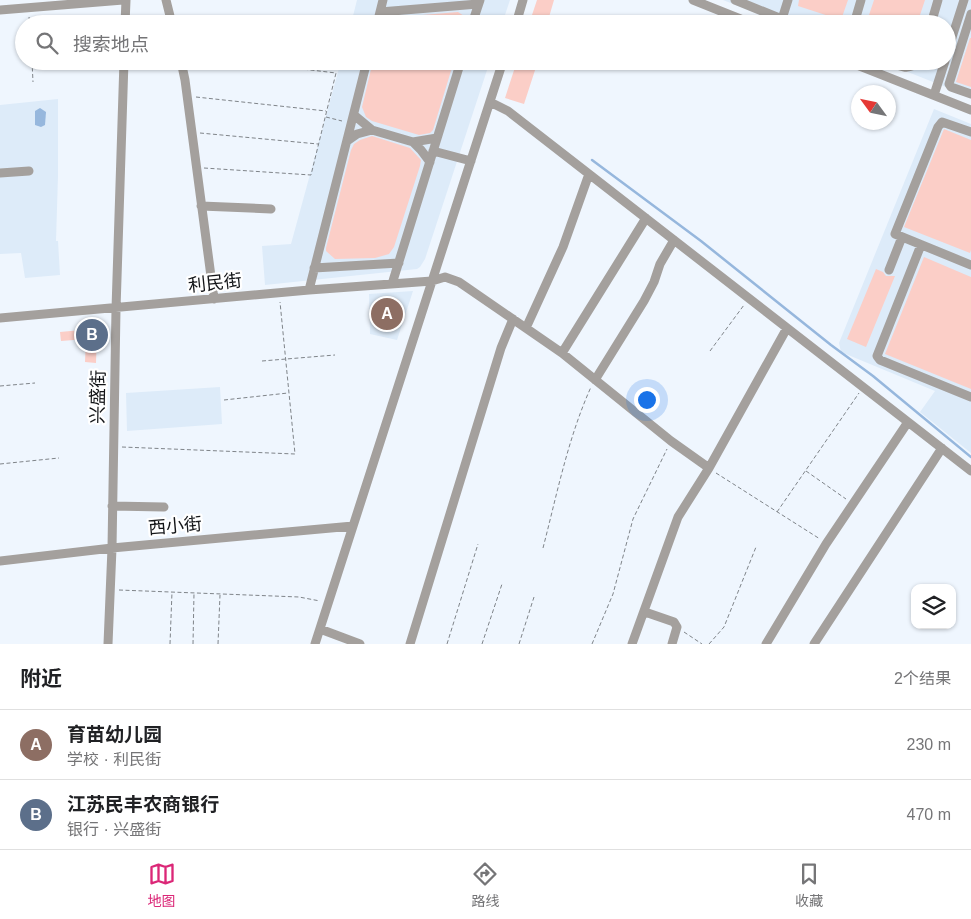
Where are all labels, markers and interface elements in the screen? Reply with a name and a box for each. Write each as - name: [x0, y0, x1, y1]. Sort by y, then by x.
- search box: [15, 15, 956, 70]
- icon: search: [33, 29, 61, 57]
- text: 搜索地点: [73, 34, 149, 55]
- north arrow: [851, 85, 896, 130]
- street label: 利民街: [187, 270, 243, 296]
- pin: A: [371, 295, 403, 333]
- pin: B: [76, 316, 108, 354]
- street label: 兴盛街: [88, 370, 108, 424]
- your location: [634, 387, 660, 413]
- street label: 西小街: [147, 514, 203, 538]
- map controls: [911, 584, 956, 629]
- button: layers: [911, 584, 956, 629]
- text: 附近: [20, 667, 62, 690]
- text: 2个结果: [894, 670, 951, 687]
- text: 育苗幼儿园: [67, 724, 162, 745]
- text: A: [30, 736, 42, 753]
- text: 230 m: [907, 736, 951, 753]
- text: 学校 · 利民街: [67, 751, 161, 768]
- text: 江苏民丰农商银行: [67, 794, 219, 815]
- text: B: [30, 806, 42, 823]
- text: 470 m: [907, 806, 951, 823]
- text: 银行 · 兴盛街: [67, 821, 161, 838]
- tab: 地图: [148, 860, 176, 910]
- tab: 路线: [471, 860, 499, 910]
- tab: 收藏: [795, 860, 823, 910]

